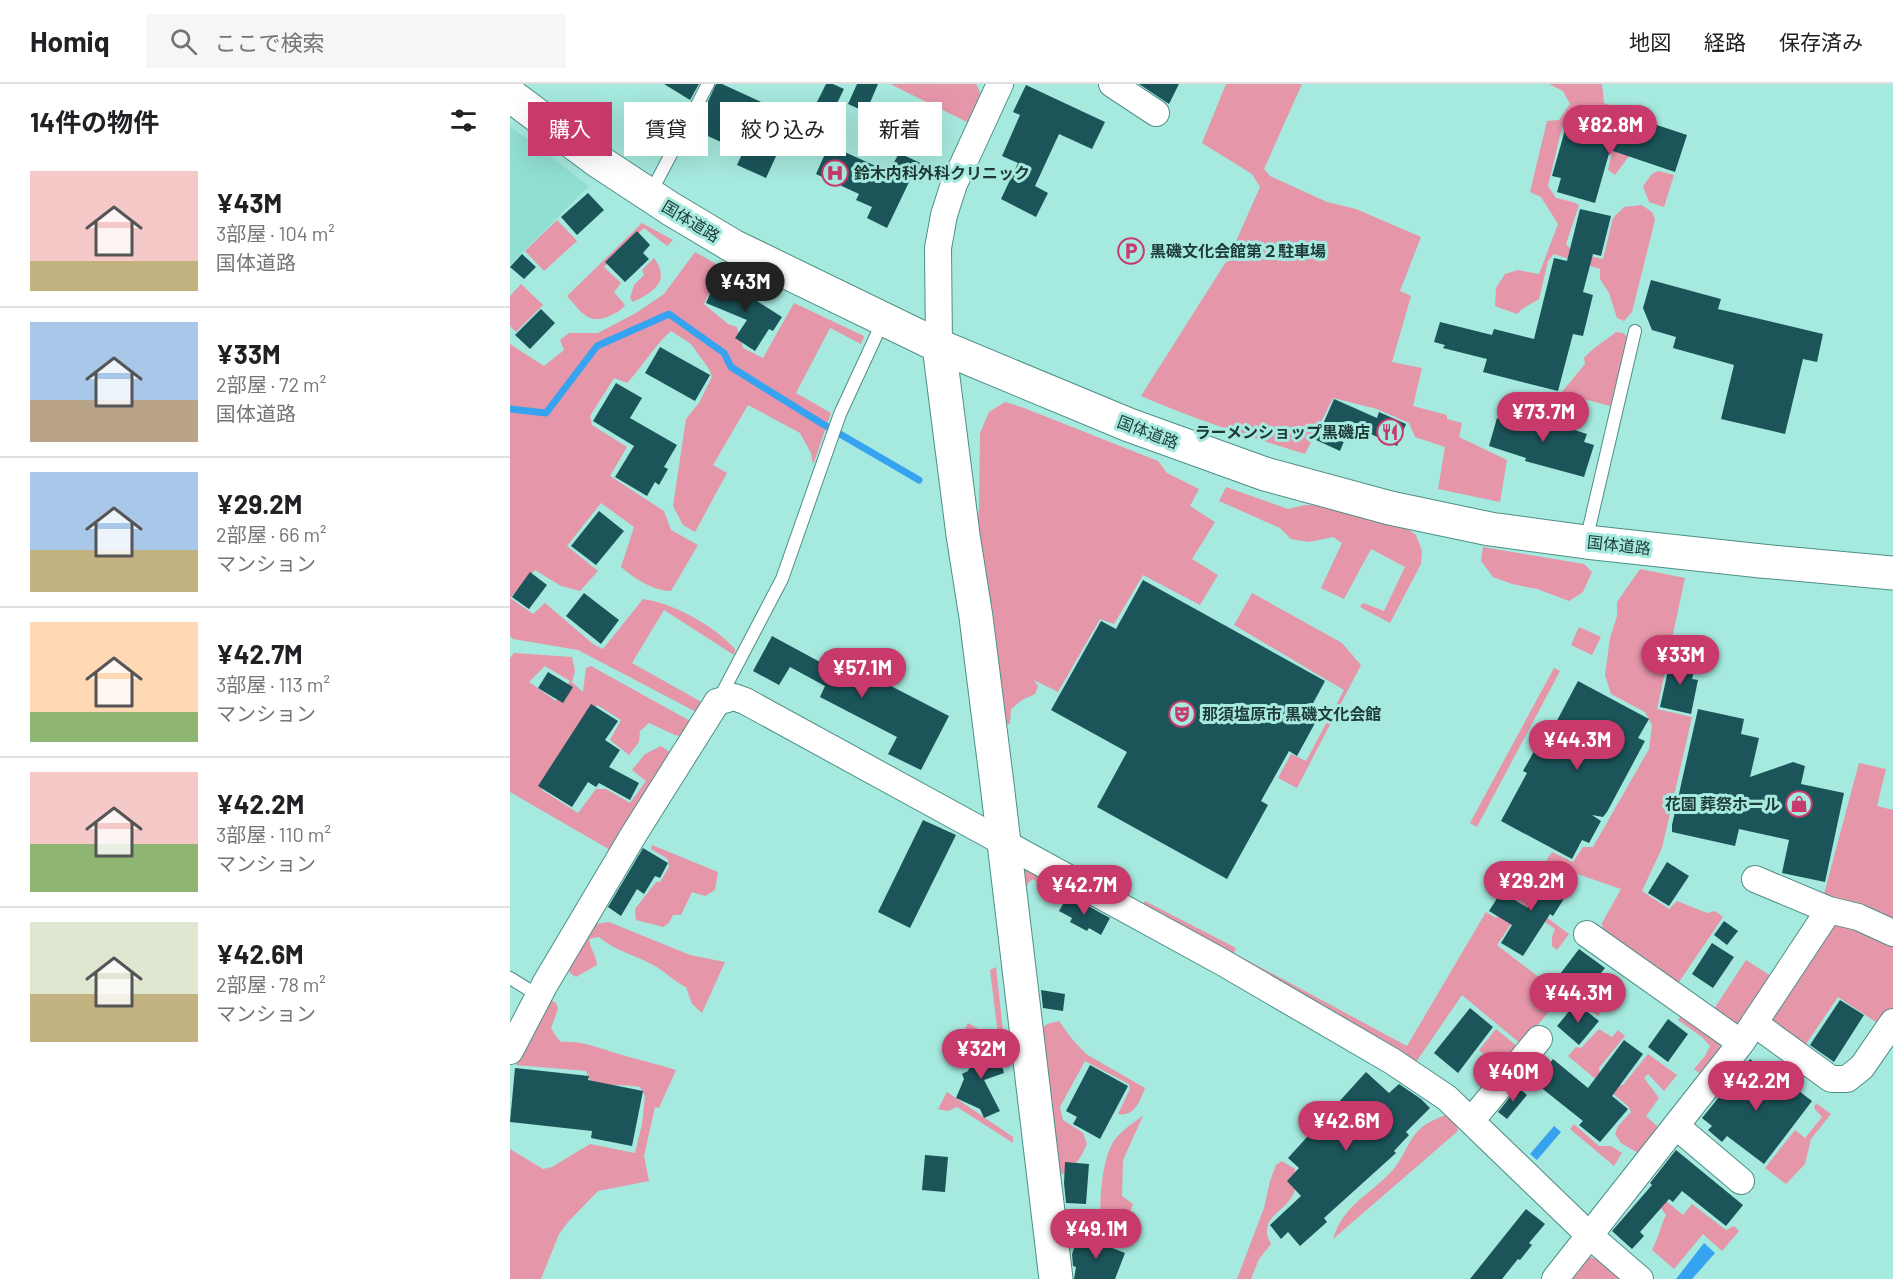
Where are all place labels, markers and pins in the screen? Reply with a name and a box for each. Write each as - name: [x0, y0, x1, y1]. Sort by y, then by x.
- pin: ¥82.8M: [1561, 105, 1659, 156]
- hospital icon: 鈴木内科外科クリニック: [820, 158, 850, 188]
- place label: 鈴木内科外科クリニック: [854, 163, 1030, 182]
- parking icon: 黒磯文化会館第２駐車場: [1116, 236, 1146, 266]
- place label: 黒磯文化会館第２駐車場: [1150, 241, 1326, 260]
- pin: ¥43M: [709, 262, 781, 313]
- pin: ¥73.7M: [1494, 392, 1592, 443]
- restaurant icon: ラーメンショップ黒磯店: [1375, 417, 1405, 447]
- place label: ラーメンショップ黒磯店: [1195, 422, 1370, 441]
- pin: ¥33M: [1644, 635, 1716, 686]
- pin: ¥57.1M: [813, 648, 911, 699]
- theatre icon: 那須塩原市 黒磯文化会館: [1167, 699, 1197, 729]
- place label: 那須塩原市 黒磯文化会館: [1202, 704, 1381, 723]
- pin: ¥44.3M: [1528, 720, 1626, 771]
- shop icon: 花園 葬祭ホール: [1784, 789, 1814, 819]
- place label: 花園 葬祭ホール: [1665, 794, 1780, 813]
- pin: ¥29.2M: [1482, 861, 1580, 912]
- pin: ¥42.7M: [1035, 865, 1133, 916]
- pin: ¥44.3M: [1529, 973, 1627, 1024]
- pin: ¥32M: [945, 1029, 1017, 1080]
- pin: ¥40M: [1477, 1052, 1549, 1103]
- pin: ¥42.2M: [1707, 1061, 1805, 1112]
- pin: ¥42.6M: [1297, 1101, 1395, 1152]
- pin: ¥49.1M: [1047, 1209, 1145, 1260]

